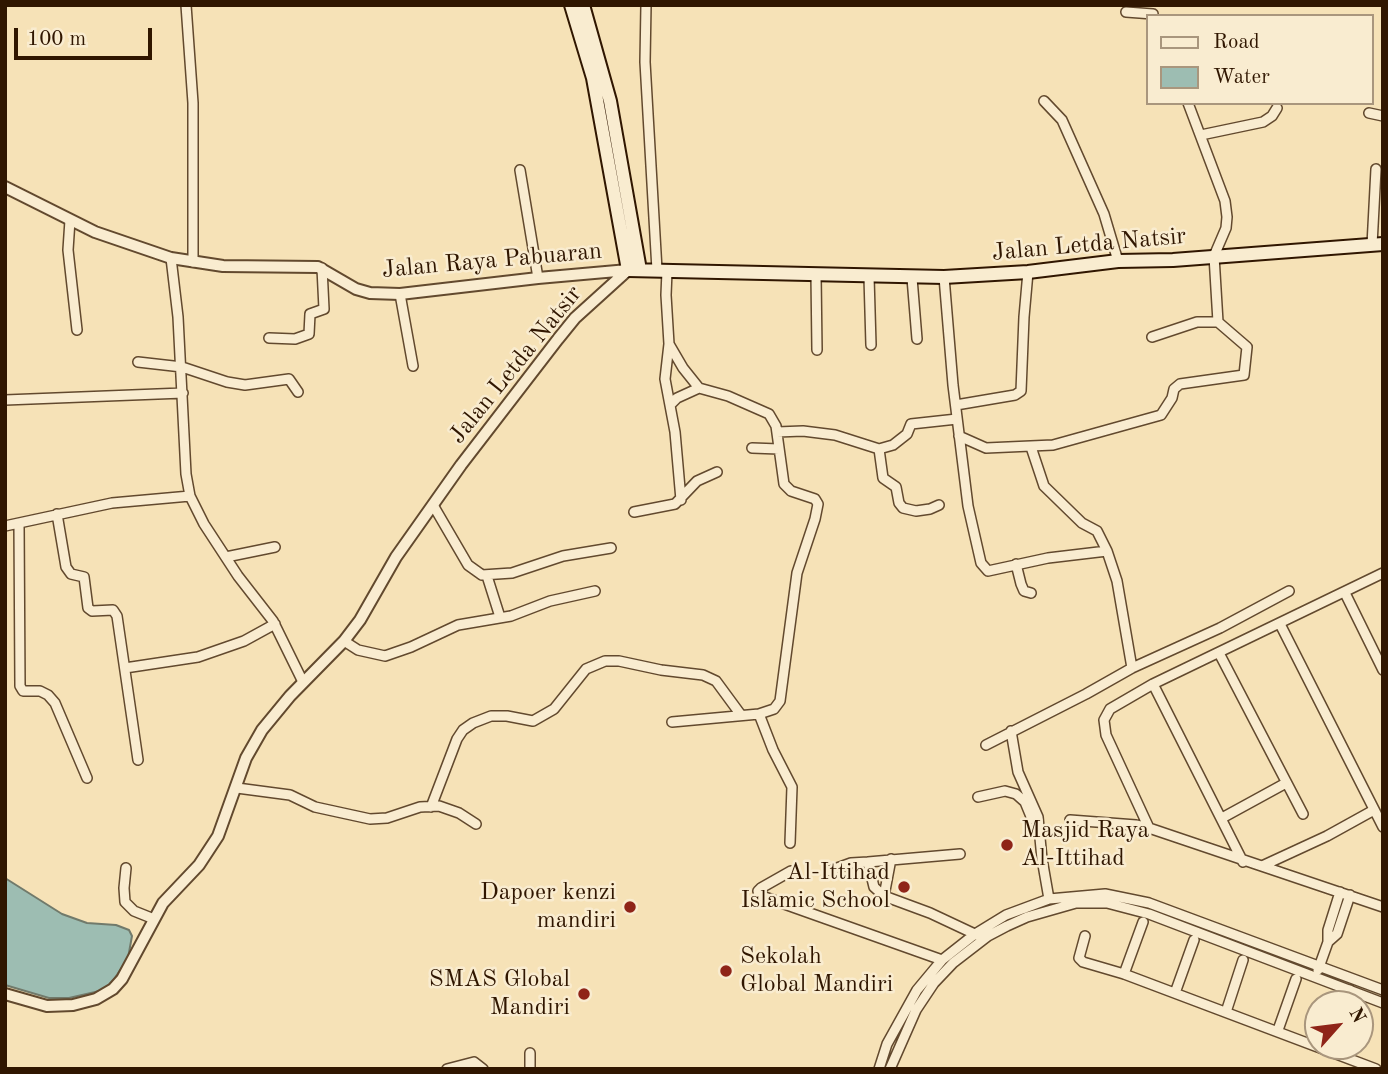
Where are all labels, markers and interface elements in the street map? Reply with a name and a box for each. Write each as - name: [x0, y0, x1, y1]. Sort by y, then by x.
- scale bar: [18, 14, 156, 58]
- legend: [1146, 14, 1374, 105]
- text: 100 m: [27, 29, 86, 50]
- text: Road: [1213, 32, 1260, 53]
- text: Water: [1213, 67, 1270, 88]
- street label: Jalan Letda Natsir: [991, 222, 1187, 268]
- street label: Jalan Raya Pabuaran: [381, 237, 603, 285]
- street label: Jalan Letda Natsir: [443, 280, 589, 450]
- place label: Masjid Raya Al-Ittihad: [1021, 817, 1149, 873]
- marker: Masjid Raya Al-Ittihad: [999, 837, 1015, 853]
- place label: Al-Ittihad Islamic School: [740, 859, 890, 915]
- place label: Dapoer kenzi mandiri: [480, 879, 616, 935]
- marker: Al-Ittihad Islamic School: [896, 879, 912, 895]
- marker: Dapoer kenzi mandiri: [622, 899, 638, 915]
- place label: Sekolah Global Mandiri: [740, 943, 893, 999]
- marker: Sekolah Global Mandiri: [718, 963, 734, 979]
- place label: SMAS Global Mandiri: [429, 966, 570, 1022]
- marker: SMAS Global Mandiri: [576, 986, 592, 1002]
- north arrow: [1304, 990, 1374, 1060]
- text: N: [1344, 1005, 1368, 1027]

